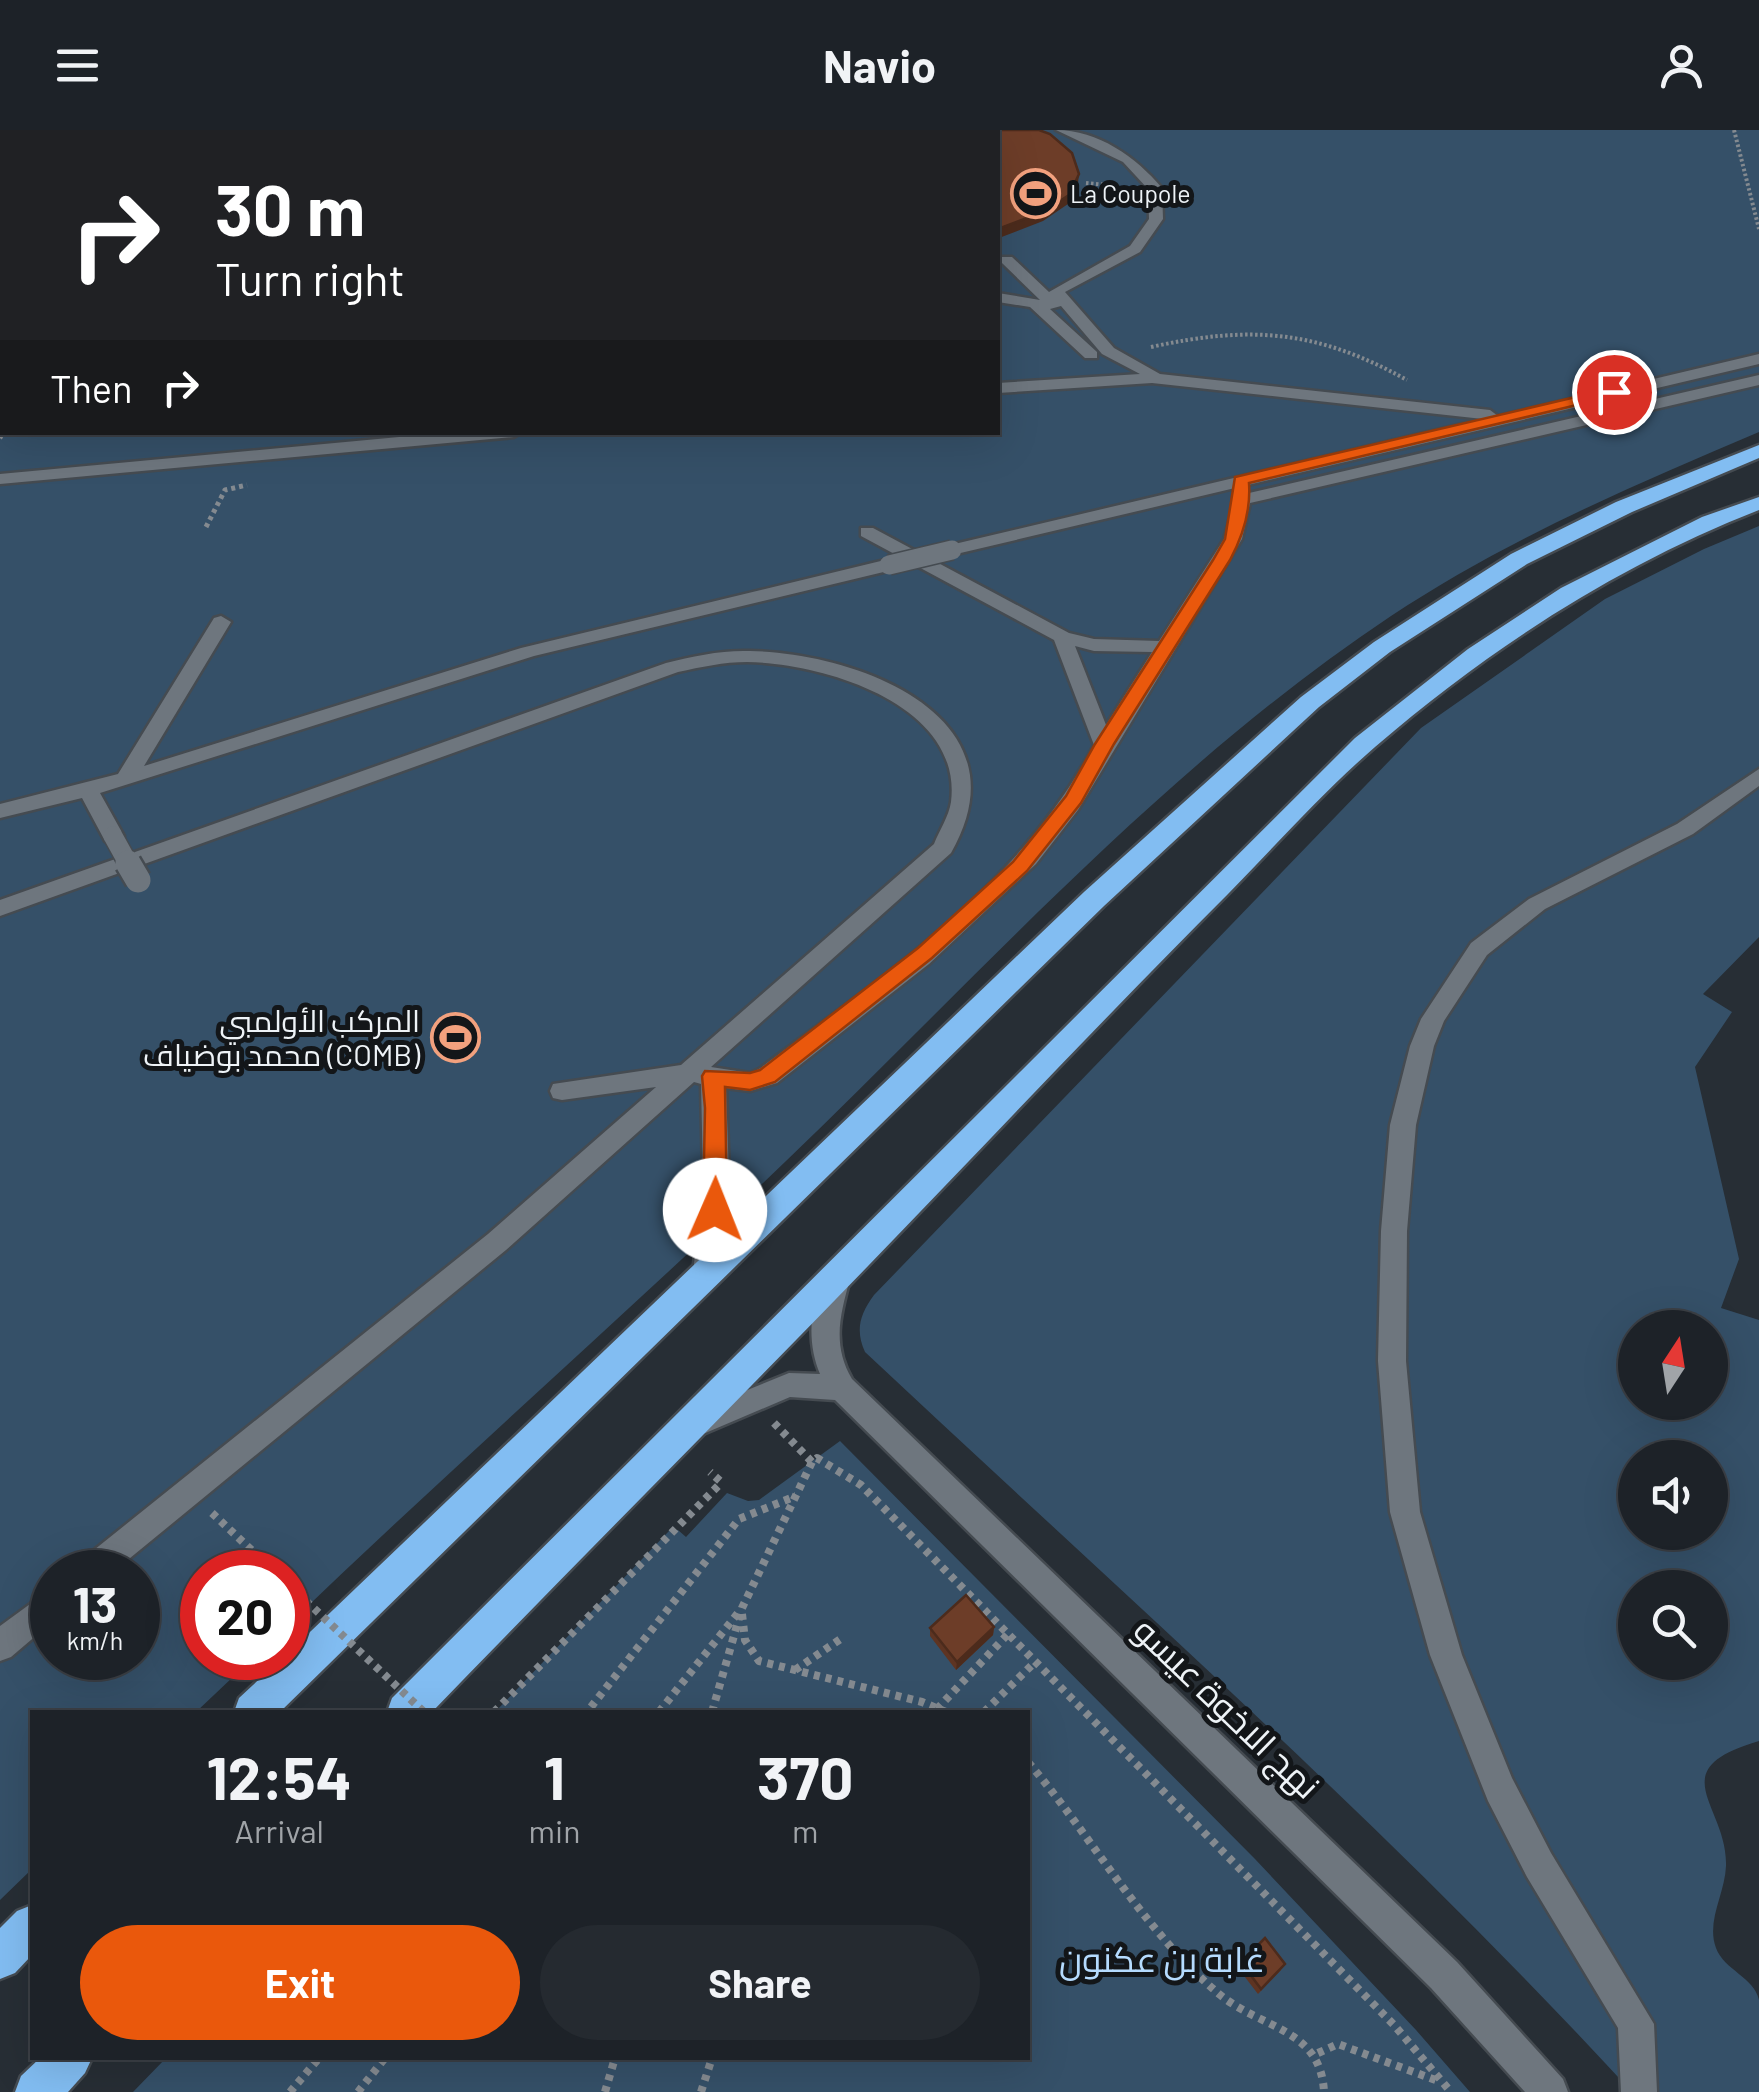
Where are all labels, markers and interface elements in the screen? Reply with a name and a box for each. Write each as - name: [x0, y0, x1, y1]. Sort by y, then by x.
- icon: menu: [50, 38, 105, 93]
- text: Navio: [823, 38, 936, 92]
- icon: person: [1654, 38, 1709, 93]
- text: 30 m: [215, 166, 365, 250]
- sports icon: La Coupole: [1009, 167, 1061, 219]
- icon: right: [50, 170, 180, 300]
- place label: La Coupole: [1070, 178, 1190, 208]
- text: Turn right: [215, 251, 405, 305]
- pin: [1572, 350, 1657, 435]
- icon: right: [153, 360, 208, 415]
- text: Then: [50, 365, 133, 411]
- icon: arrive: [1587, 365, 1642, 420]
- place label: المركب الأولمبي محمد بوضياف (COMB): [143, 1002, 420, 1073]
- sports icon: المركب الأولمبي محمد بوضياف (COMB): [429, 1011, 481, 1063]
- position arrow: [663, 1158, 767, 1262]
- north arrow: [1618, 1310, 1728, 1420]
- map controls: [1618, 1310, 1728, 1680]
- button: sound: [1618, 1440, 1728, 1550]
- speed limit sign: 20: [180, 1550, 310, 1680]
- button: search: [1618, 1570, 1728, 1680]
- text: 13: [73, 1573, 117, 1633]
- street label: نهج الاخوة عيسو: [1124, 1608, 1330, 1809]
- text: km/h: [67, 1625, 123, 1655]
- text: 12:54: [207, 1740, 352, 1812]
- text: 1: [544, 1740, 565, 1812]
- text: 370: [757, 1740, 853, 1812]
- text: Arrival: [235, 1811, 324, 1849]
- text: min: [529, 1811, 580, 1849]
- text: m: [792, 1811, 818, 1849]
- button: Exit: [80, 1925, 520, 2040]
- button: Share: [540, 1925, 980, 2040]
- park label: غابة بن عكنون: [1059, 1937, 1265, 1981]

